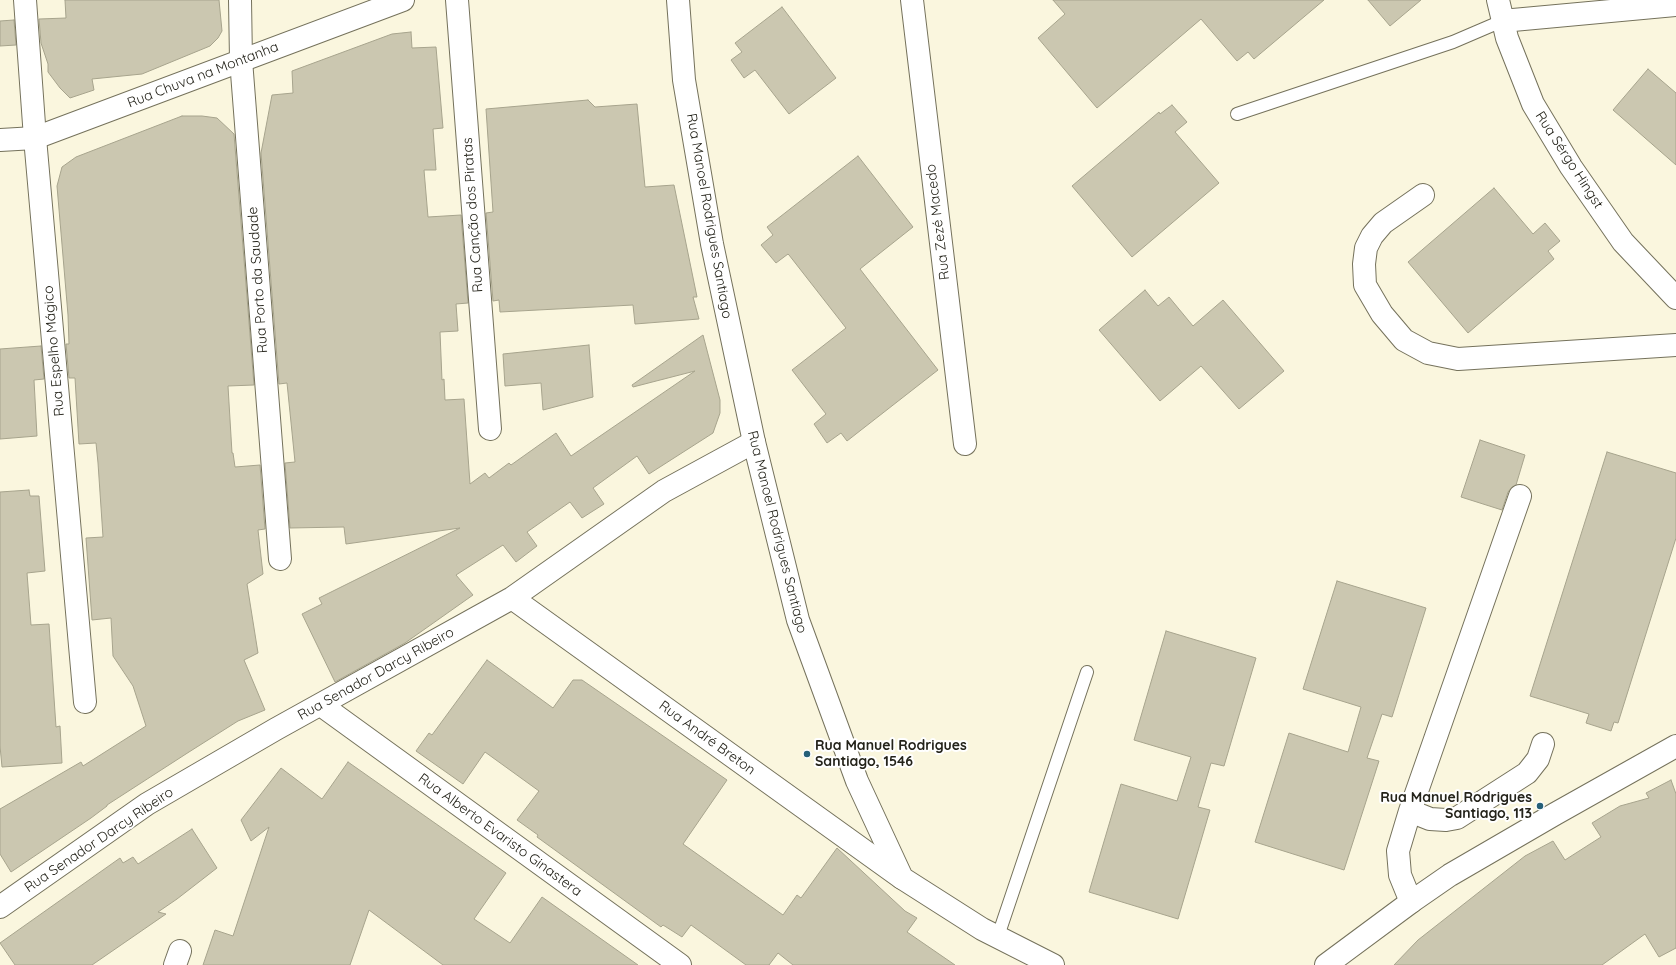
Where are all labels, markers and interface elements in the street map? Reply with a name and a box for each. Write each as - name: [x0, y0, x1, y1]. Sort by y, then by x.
- street label: Rua Chuva na Montanha: [125, 38, 281, 112]
- street label: Rua Sérgo Hingst: [1531, 108, 1607, 212]
- street label: Rua Manoel Rodrigues Santiago: [683, 112, 735, 320]
- street label: Rua Canção dos Piratas: [459, 137, 487, 293]
- street label: Rua Zezé Macedo: [923, 163, 953, 281]
- street label: Rua Porto da Saudade: [244, 206, 272, 354]
- street label: Rua Espelho Mágico: [40, 285, 68, 417]
- street label: Rua Manoel Rodrigues Santiago: [744, 429, 810, 635]
- street label: Rua Senador Darcy Ribeiro: [295, 624, 457, 724]
- street label: Rua André Breton: [655, 697, 759, 779]
- place label: Rua Manuel Rodrigues Santiago, 1546: [815, 738, 967, 770]
- marker: Rua Manuel Rodrigues Santiago, 1546: [802, 749, 812, 759]
- street label: Rua Alberto Evaristo Ginastera: [415, 770, 585, 900]
- street label: Rua Senador Darcy Ribeiro: [21, 784, 177, 896]
- place label: Rua Manuel Rodrigues Santiago, 113: [1380, 790, 1532, 822]
- marker: Rua Manuel Rodrigues Santiago, 113: [1535, 801, 1545, 811]

